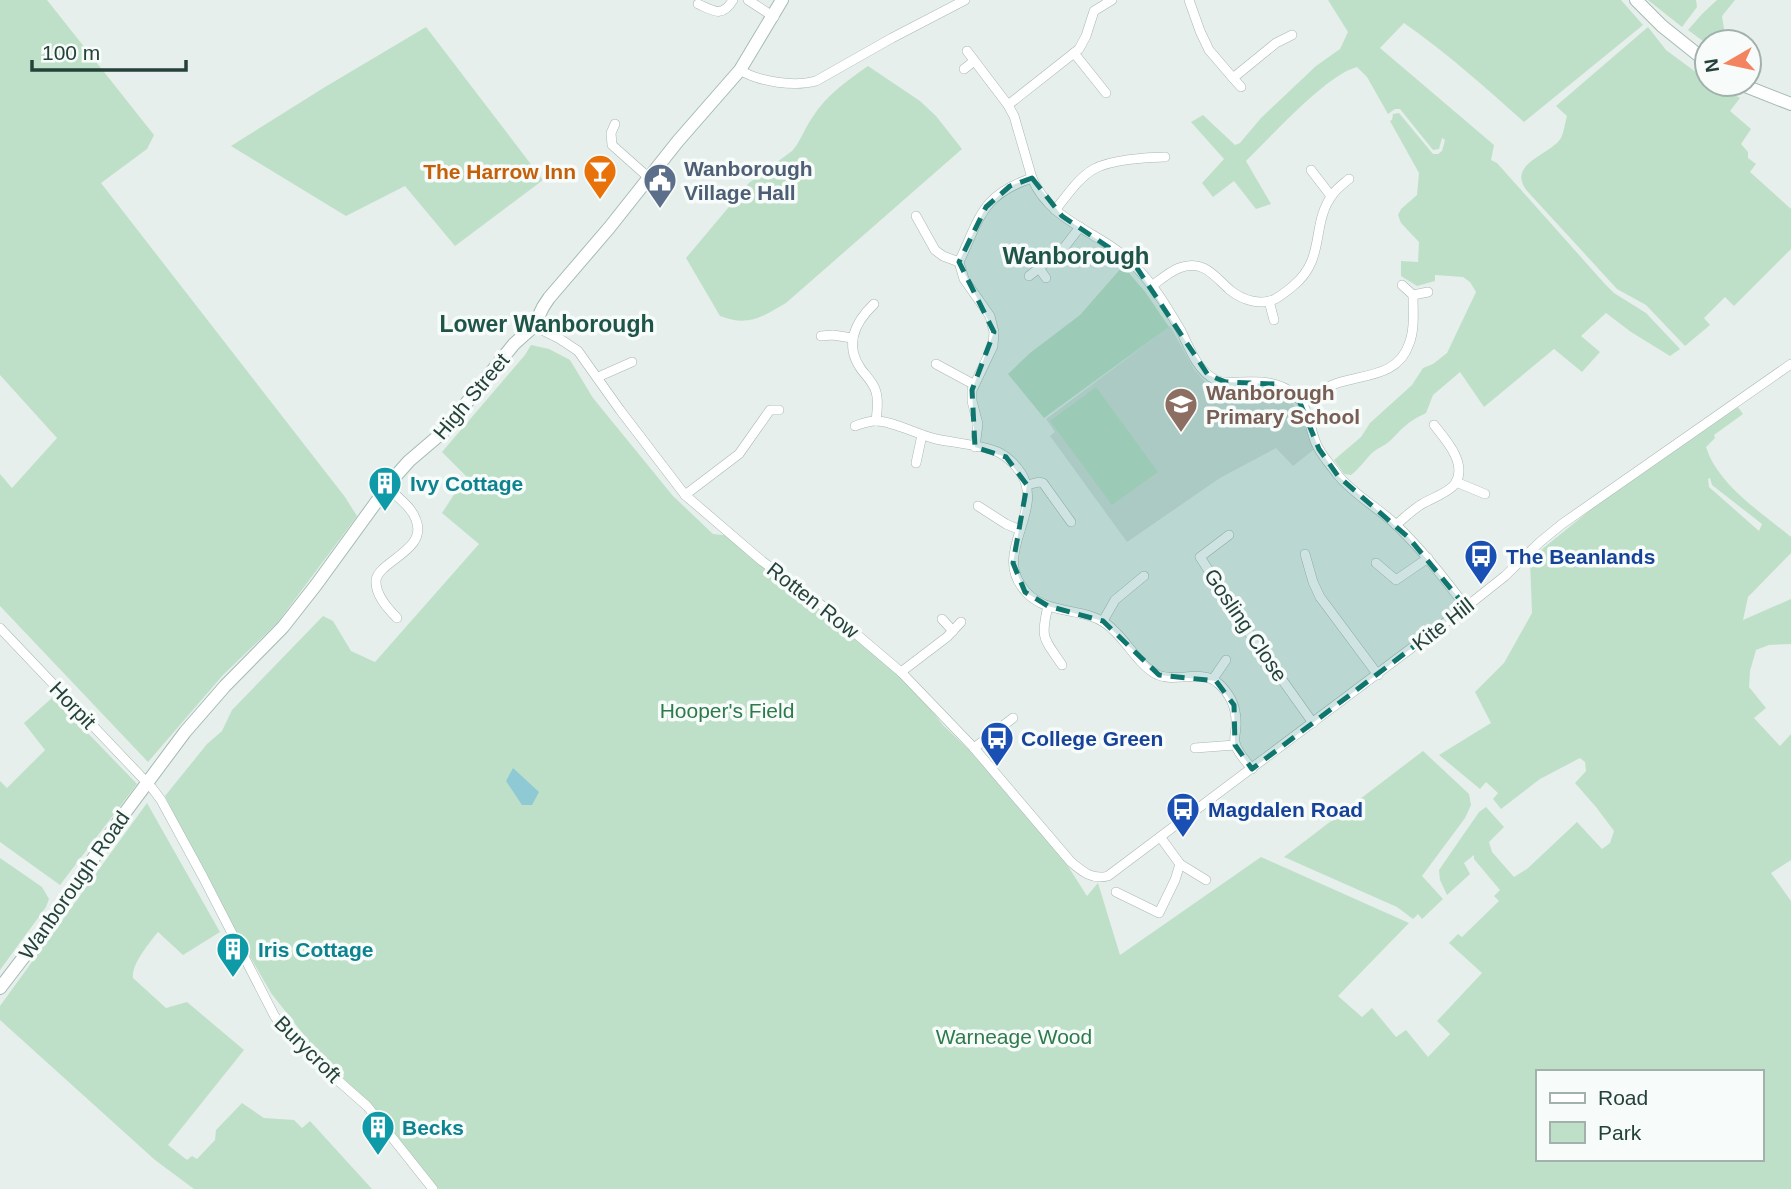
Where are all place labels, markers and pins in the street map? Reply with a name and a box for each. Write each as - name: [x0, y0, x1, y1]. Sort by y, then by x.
- bar icon: The Harrow Inn: [581, 152, 619, 201]
- place label: Wanborough Village Hall: [684, 157, 813, 204]
- place label: The Harrow Inn: [423, 160, 576, 183]
- public building icon: Wanborough Village Hall: [641, 161, 679, 210]
- place label: Wanborough Primary School: [1206, 381, 1360, 428]
- school or university icon: Wanborough Primary School: [1162, 385, 1200, 434]
- building icon: Ivy Cottage: [366, 464, 404, 513]
- place label: Ivy Cottage: [410, 472, 523, 495]
- bus stop icon: The Beanlands: [1462, 537, 1500, 586]
- place label: The Beanlands: [1506, 545, 1655, 568]
- bus stop icon: College Green: [978, 719, 1016, 768]
- place label: College Green: [1021, 727, 1163, 750]
- bus stop icon: Magdalen Road: [1164, 790, 1202, 839]
- place label: Magdalen Road: [1208, 798, 1363, 821]
- building icon: Iris Cottage: [214, 930, 252, 979]
- place label: Iris Cottage: [258, 938, 374, 961]
- building icon: Becks: [359, 1108, 397, 1157]
- place label: Becks: [402, 1116, 464, 1139]

